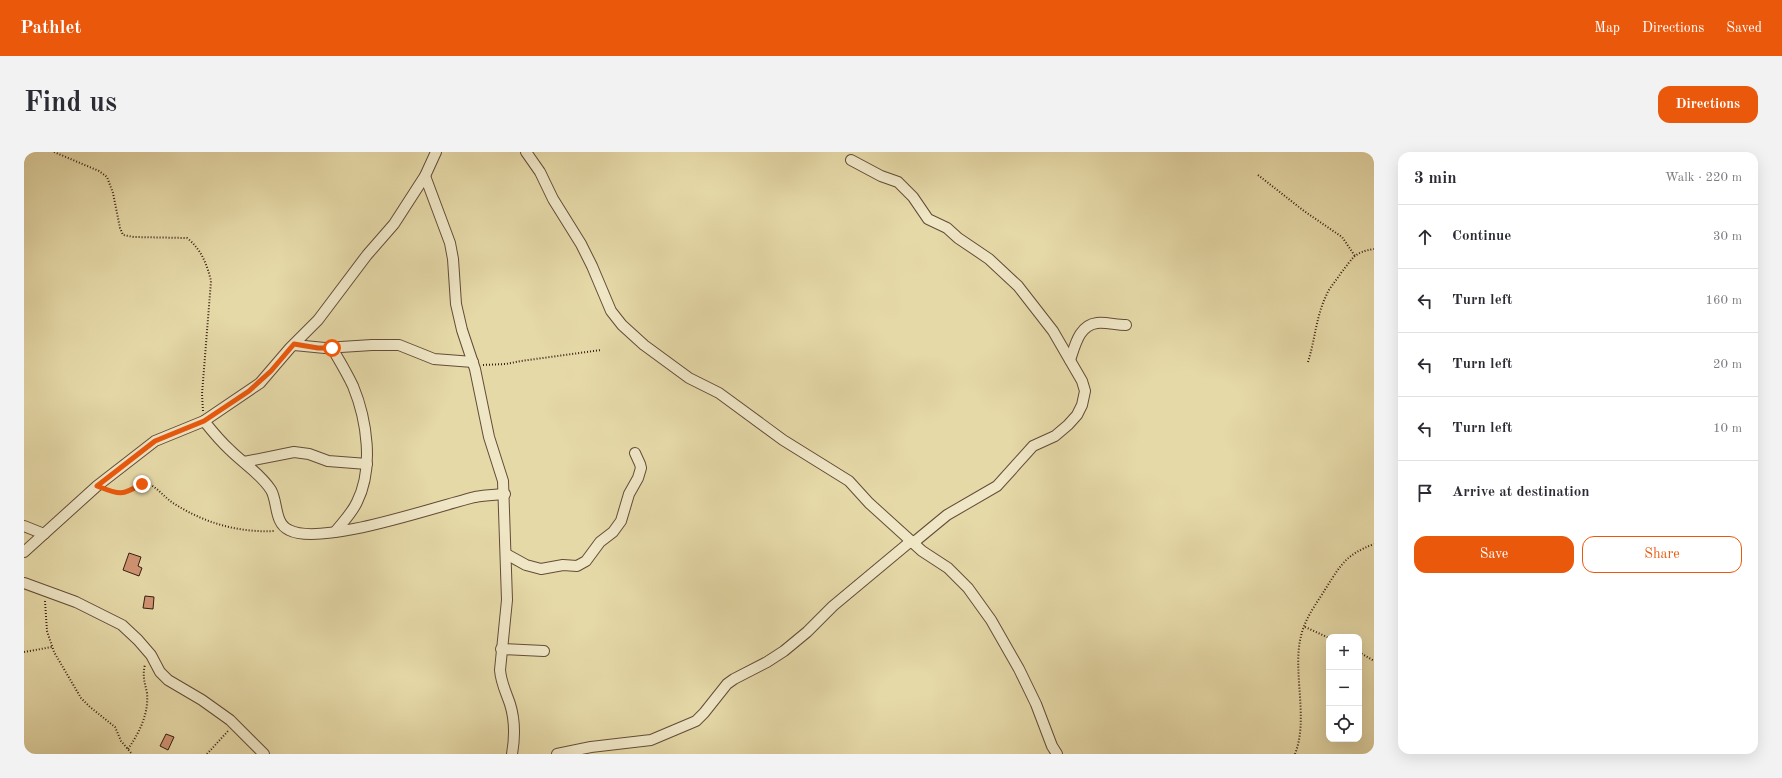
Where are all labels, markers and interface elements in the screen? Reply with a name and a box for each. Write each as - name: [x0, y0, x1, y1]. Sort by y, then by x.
- text: Pathlet: [20, 19, 81, 38]
- text: Map: [1594, 21, 1620, 35]
- text: Directions: [1642, 21, 1704, 35]
- text: Saved: [1726, 21, 1762, 35]
- button: Directions: [1658, 86, 1758, 123]
- text: Find us: [24, 90, 117, 118]
- text: 3 min: [1414, 170, 1457, 187]
- text: Walk · 220 m: [1665, 171, 1742, 184]
- icon: ahead: [1414, 226, 1436, 248]
- text: Continue: [1452, 229, 1511, 244]
- text: 30 m: [1713, 230, 1742, 243]
- icon: left: [1414, 290, 1436, 312]
- text: Turn left: [1452, 293, 1512, 308]
- text: 160 m: [1705, 294, 1742, 307]
- route start: [323, 339, 341, 357]
- icon: left: [1414, 354, 1436, 376]
- text: Turn left: [1452, 357, 1512, 372]
- text: 20 m: [1713, 358, 1742, 371]
- icon: left: [1414, 418, 1436, 440]
- text: Turn left: [1452, 421, 1512, 436]
- text: 10 m: [1713, 422, 1742, 435]
- route end: [133, 475, 151, 493]
- icon: arrive: [1414, 482, 1436, 504]
- text: Arrive at destination: [1452, 485, 1590, 500]
- button: Save: [1414, 536, 1574, 573]
- button: Share: [1582, 536, 1742, 573]
- map controls: [1326, 634, 1362, 742]
- button: +: [1326, 634, 1362, 670]
- button: −: [1326, 670, 1362, 706]
- button: locate: [1326, 706, 1362, 742]

